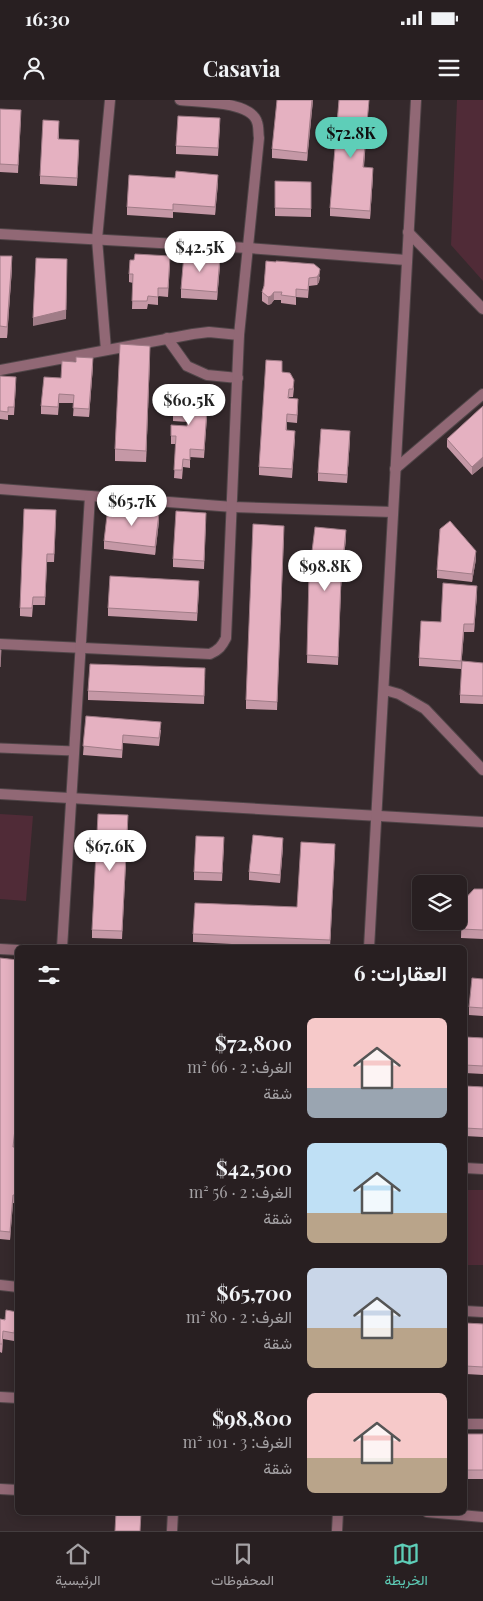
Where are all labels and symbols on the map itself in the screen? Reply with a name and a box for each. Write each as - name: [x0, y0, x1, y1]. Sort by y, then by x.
- pin: $72.8K: [310, 117, 392, 159]
- pin: $42.5K: [159, 230, 241, 273]
- pin: $60.5K: [148, 384, 230, 426]
- pin: $65.7K: [91, 484, 173, 527]
- pin: $98.8K: [284, 550, 366, 592]
- pin: $67.6K: [69, 830, 151, 872]

